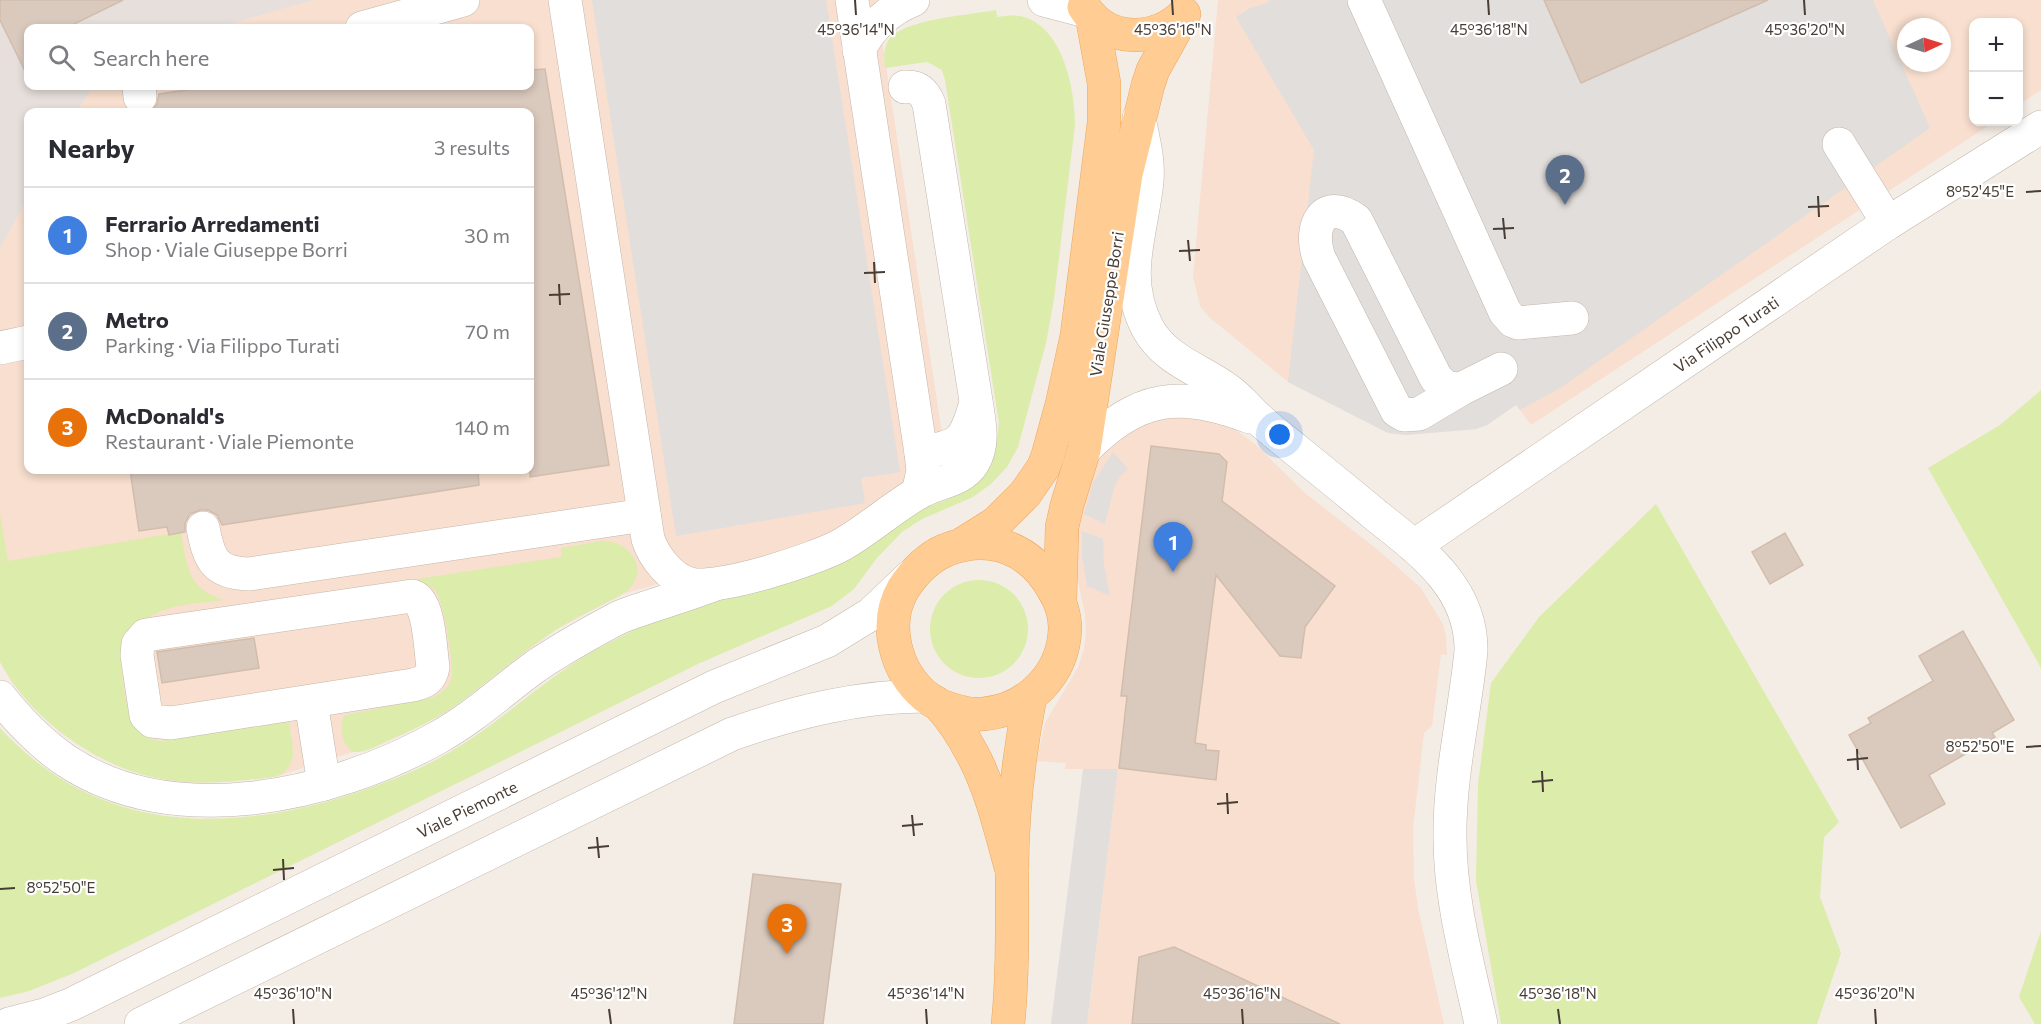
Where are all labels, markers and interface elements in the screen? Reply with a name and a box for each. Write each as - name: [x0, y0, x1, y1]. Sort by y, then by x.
- north arrow: [1897, 18, 1951, 72]
- map controls: [1969, 18, 2023, 126]
- button: +: [1969, 18, 2023, 72]
- text: 45°36'14"N: [817, 20, 895, 38]
- text: 45°36'16"N: [1134, 20, 1212, 38]
- text: 45°36'18"N: [1450, 20, 1528, 38]
- text: 45°36'20"N: [1765, 20, 1845, 38]
- search box: [24, 24, 534, 90]
- icon: search: [45, 41, 78, 74]
- text: Search here: [93, 44, 209, 71]
- button: −: [1969, 72, 2023, 126]
- text: Nearby: [48, 132, 135, 163]
- text: 3 results: [434, 135, 510, 159]
- pin: 2: [1546, 156, 1584, 205]
- text: 8°52'45"E: [1946, 182, 2014, 200]
- text: Ferrario Arredamenti: [105, 210, 320, 237]
- text: 1: [63, 223, 72, 247]
- text: 30 m: [464, 223, 510, 247]
- street label: Viale Giuseppe Borri: [1085, 230, 1127, 378]
- text: Shop · Viale Giuseppe Borri: [105, 237, 348, 261]
- street label: Via Filippo Turati: [1670, 292, 1782, 376]
- text: Metro: [105, 306, 169, 333]
- text: 2: [62, 319, 73, 343]
- text: 70 m: [465, 319, 510, 343]
- text: Parking · Via Filippo Turati: [105, 333, 340, 357]
- text: McDonald's: [105, 402, 224, 429]
- text: 3: [62, 415, 73, 439]
- text: 140 m: [455, 415, 510, 439]
- your location: [1265, 420, 1294, 449]
- text: Restaurant · Viale Piemonte: [105, 429, 354, 453]
- pin: 1: [1154, 522, 1192, 572]
- text: 8°52'50"E: [1946, 737, 2015, 755]
- street label: Viale Piemonte: [414, 777, 520, 841]
- text: 8°52'50"E: [27, 878, 96, 896]
- pin: 3: [768, 904, 806, 954]
- text: 45°36'10"N: [254, 984, 332, 1002]
- text: 45°36'12"N: [571, 984, 648, 1002]
- text: 45°36'14"N: [887, 984, 965, 1002]
- text: 45°36'16"N: [1203, 984, 1281, 1002]
- text: 45°36'18"N: [1519, 984, 1597, 1002]
- text: 45°36'20"N: [1835, 984, 1915, 1002]

